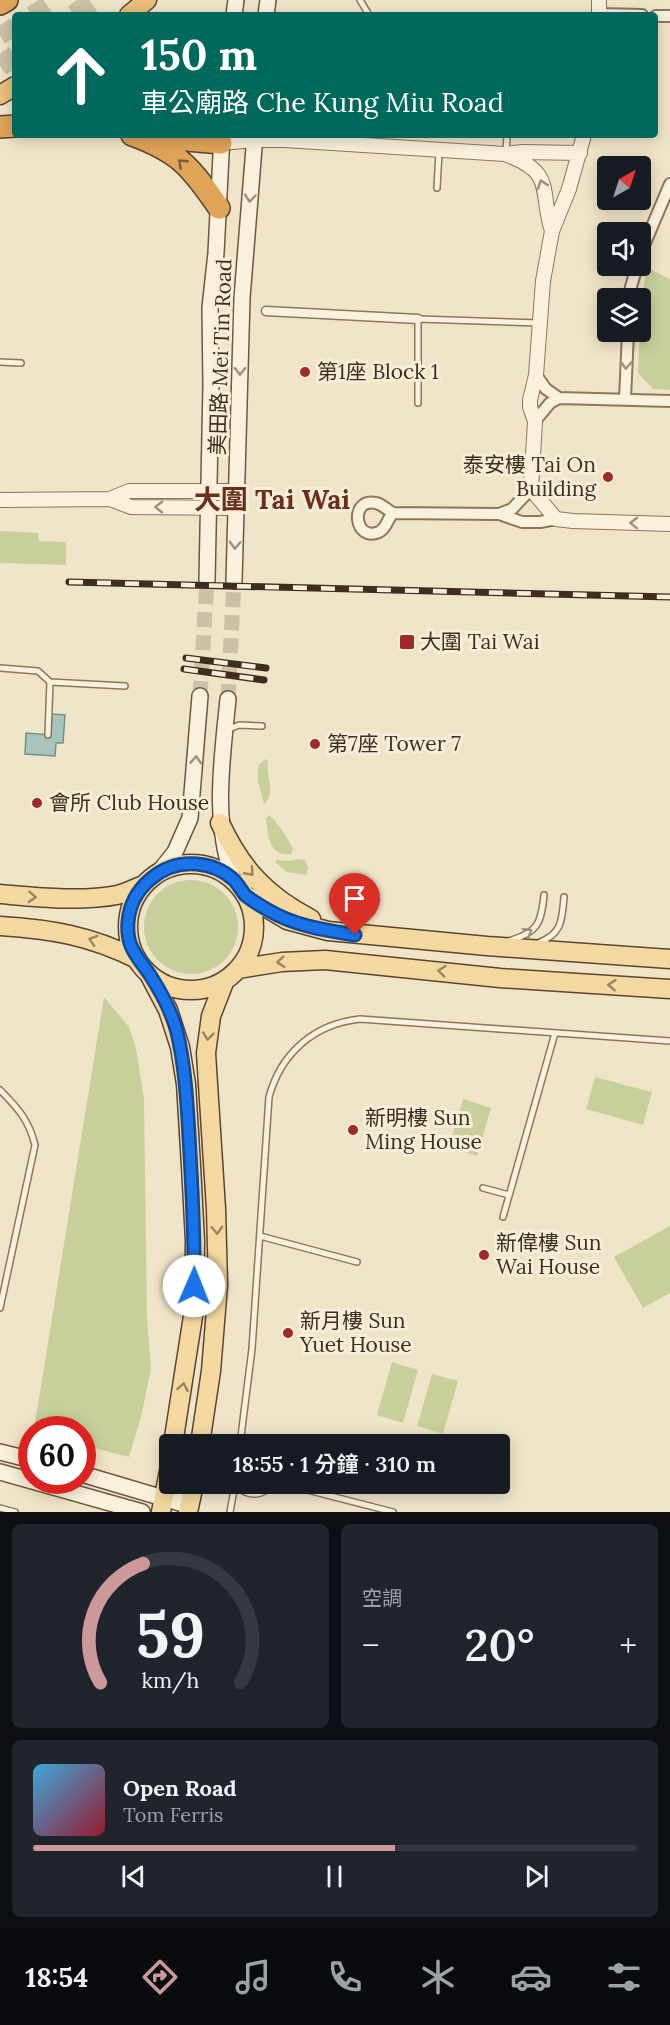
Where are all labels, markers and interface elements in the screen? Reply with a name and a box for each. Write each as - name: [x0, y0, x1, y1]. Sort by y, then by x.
- text: 150 m: [141, 28, 257, 82]
- icon: ahead: [42, 36, 120, 114]
- text: 車公廟路 Che Kung Miu Road: [141, 85, 504, 119]
- north arrow: [597, 156, 651, 210]
- map controls: [597, 156, 651, 342]
- one-way arrow: [179, 159, 190, 170]
- one-way arrow: [536, 179, 549, 189]
- one-way arrow: [244, 194, 257, 203]
- button: sound: [597, 222, 651, 276]
- street label: 美田路 Mei Tin Road: [204, 258, 237, 456]
- button: layers: [597, 288, 651, 342]
- place label: 第1座 Block 1: [317, 358, 439, 385]
- one-way arrow: [620, 361, 633, 370]
- marker: 第1座 Block 1: [298, 365, 312, 379]
- one-way arrow: [234, 367, 246, 376]
- place label: 泰安樓 Tai On Building: [463, 451, 596, 502]
- marker: 泰安樓 Tai On Building: [601, 470, 615, 484]
- district label: 大圍 Tai Wai: [194, 482, 350, 516]
- one-way arrow: [154, 501, 163, 513]
- one-way arrow: [630, 517, 639, 529]
- one-way arrow: [229, 540, 242, 549]
- place label: 大圍 Tai Wai: [420, 628, 540, 655]
- marker: 大圍 Tai Wai: [398, 633, 416, 651]
- place label: 第7座 Tower 7: [327, 730, 461, 757]
- marker: 第7座 Tower 7: [308, 737, 322, 751]
- one-way arrow: [189, 755, 202, 764]
- place label: 會所 Club House: [49, 789, 209, 816]
- marker: 會所 Club House: [30, 796, 44, 810]
- one-way arrow: [243, 866, 254, 876]
- pin: [329, 873, 380, 935]
- icon: arrive: [338, 882, 371, 915]
- one-way arrow: [28, 890, 37, 903]
- one-way arrow: [522, 928, 532, 940]
- one-way arrow: [88, 935, 99, 947]
- one-way arrow: [277, 955, 286, 968]
- one-way arrow: [437, 966, 446, 978]
- one-way arrow: [607, 978, 616, 991]
- one-way arrow: [202, 1031, 215, 1040]
- place label: 新明樓 Sun Ming House: [365, 1104, 482, 1155]
- marker: 新明樓 Sun Ming House: [346, 1123, 360, 1137]
- one-way arrow: [210, 1226, 223, 1235]
- place label: 新偉樓 Sun Wai House: [496, 1229, 602, 1280]
- marker: 新偉樓 Sun Wai House: [477, 1248, 491, 1262]
- position arrow: [162, 1254, 226, 1318]
- place label: 新月樓 Sun Yuet House: [299, 1307, 412, 1358]
- marker: 新月樓 Sun Yuet House: [281, 1326, 295, 1340]
- one-way arrow: [176, 1382, 189, 1392]
- speed limit sign: 60: [18, 1416, 96, 1494]
- text: 18:55 · 1 分鐘 · 310 m: [233, 1450, 436, 1478]
- text: 空調: [362, 1585, 402, 1610]
- text: 59: [136, 1594, 205, 1674]
- text: 20°: [465, 1616, 534, 1673]
- text: −: [362, 1624, 380, 1666]
- text: +: [619, 1624, 637, 1666]
- text: km/h: [142, 1666, 200, 1694]
- text: Open Road: [123, 1774, 237, 1802]
- text: Tom Ferris: [123, 1802, 223, 1827]
- icon: previous: [117, 1860, 150, 1893]
- icon: pause: [318, 1860, 351, 1893]
- icon: next: [520, 1860, 553, 1893]
- icon: directions: [139, 1956, 181, 1998]
- icon: music: [232, 1956, 274, 1998]
- icon: phone: [324, 1956, 366, 1998]
- icon: climate: [417, 1956, 459, 1998]
- icon: car: [510, 1956, 552, 1998]
- icon: filters: [603, 1956, 645, 1998]
- text: 18:54: [25, 1960, 88, 1994]

